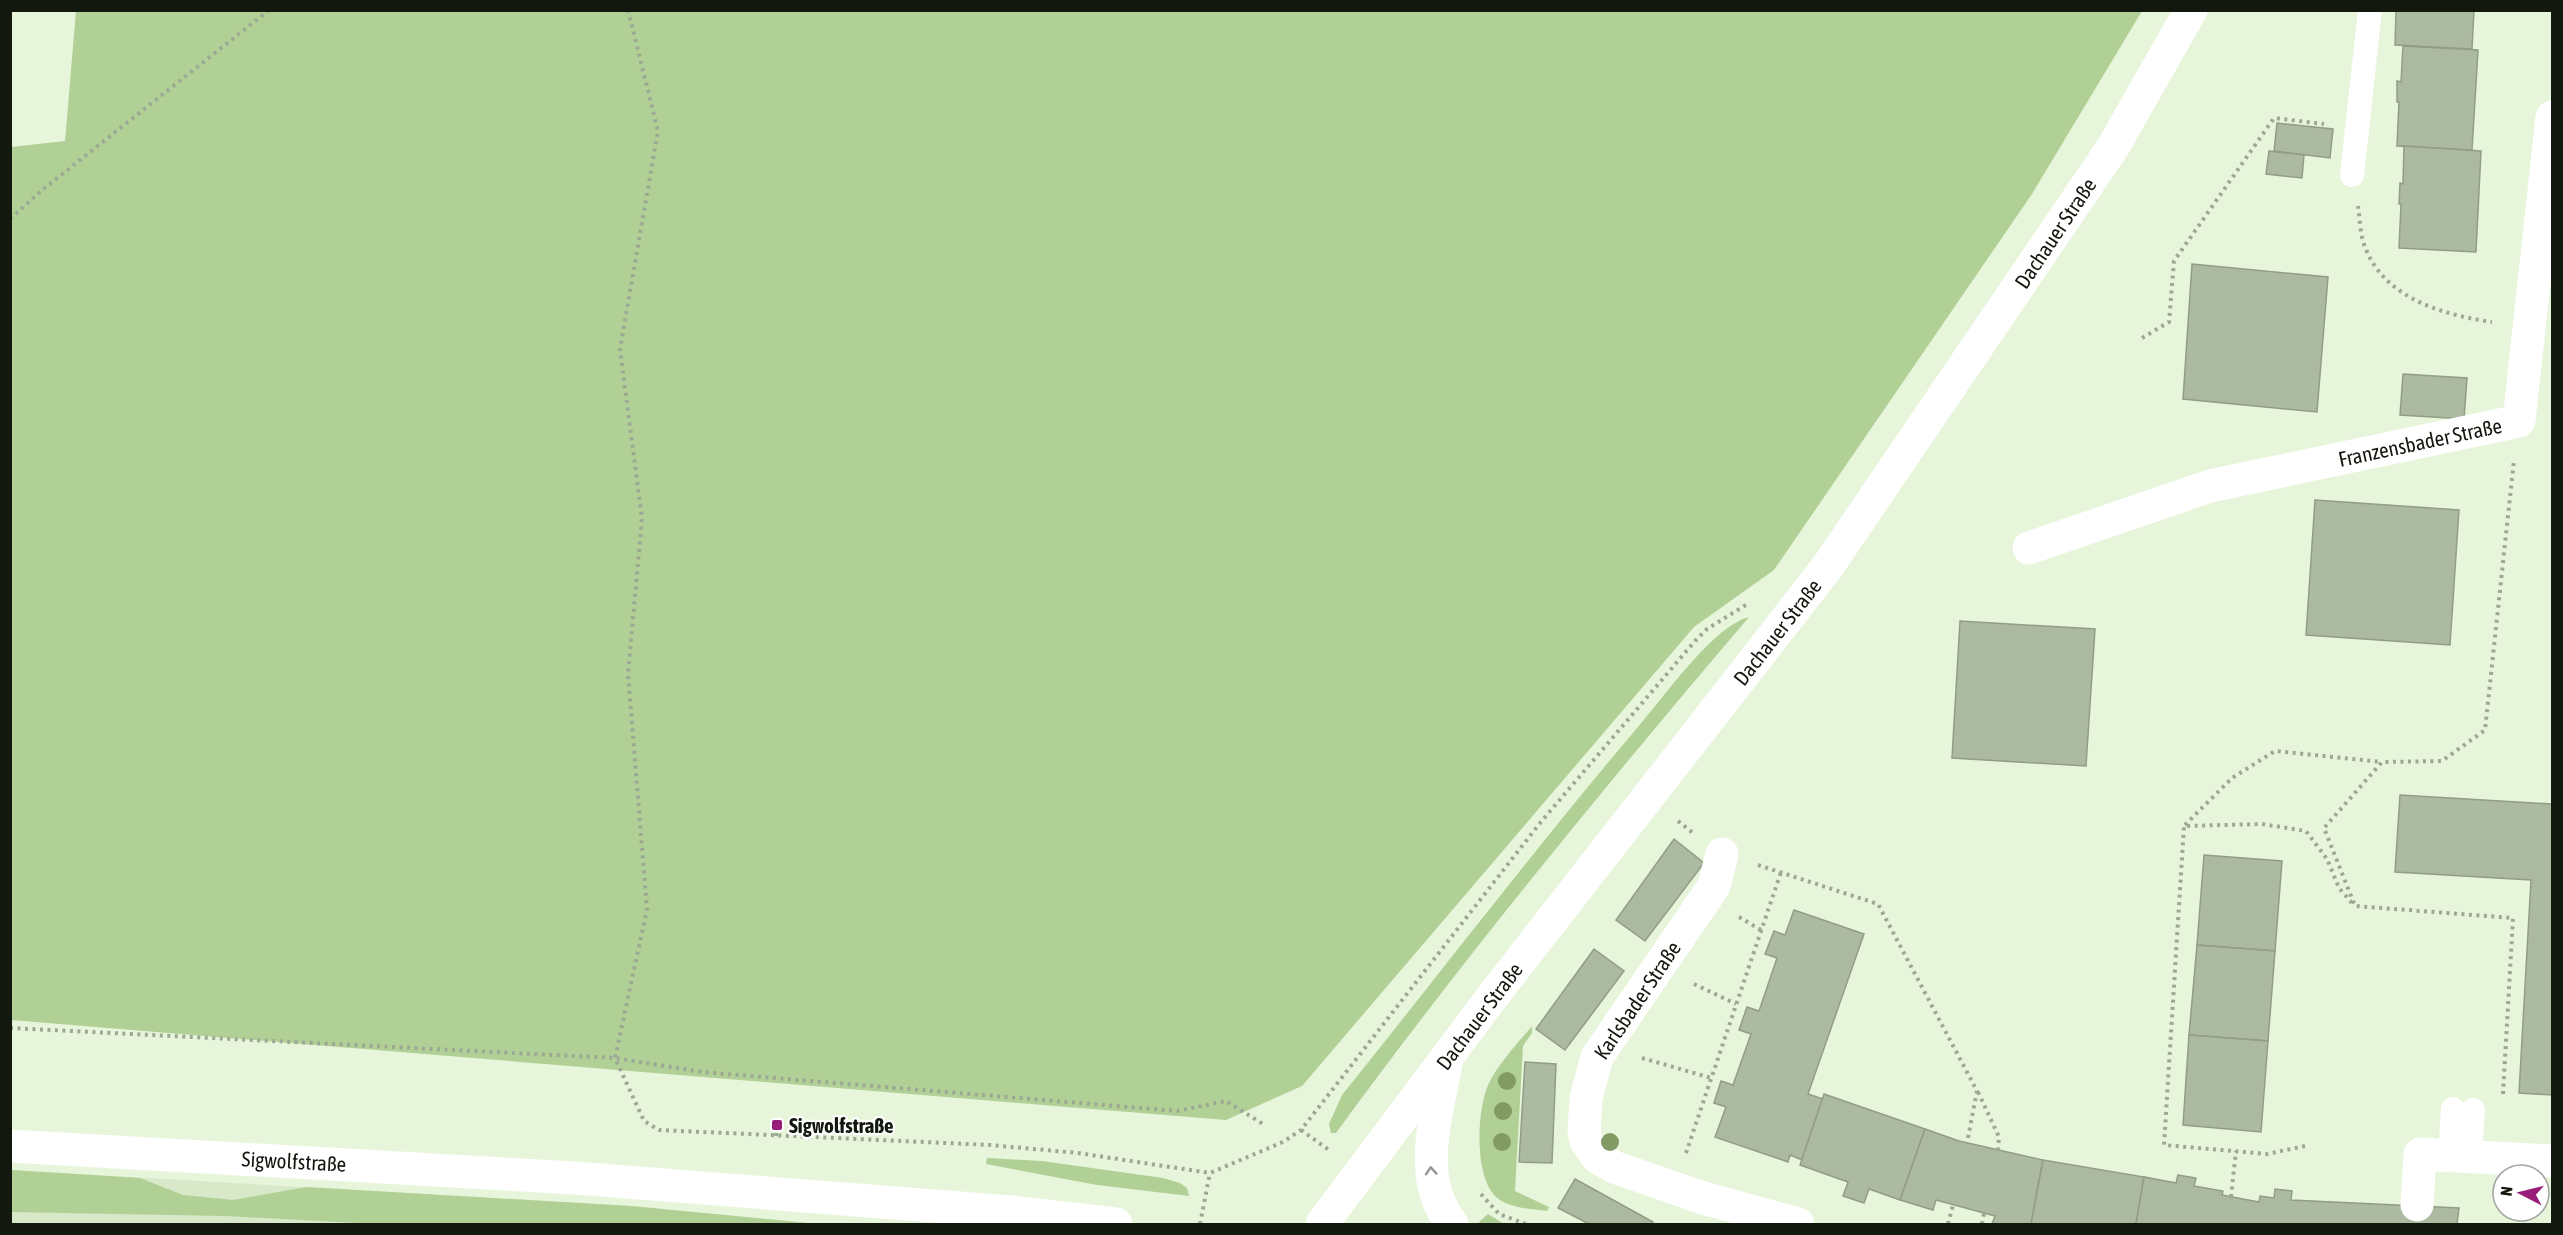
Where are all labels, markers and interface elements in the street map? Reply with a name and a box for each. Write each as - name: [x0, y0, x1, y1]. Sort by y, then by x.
- street label: Dachauer Straße: [2009, 173, 2101, 293]
- street label: Franzensbader Straße: [2336, 413, 2504, 471]
- street label: Dachauer Straße: [1728, 574, 1826, 690]
- street label: Karlsbader Straße: [1589, 937, 1685, 1063]
- street label: Dachauer Straße: [1431, 958, 1527, 1074]
- place label: Sigwolfstraße: [789, 1113, 894, 1137]
- marker: Sigwolfstraße: [770, 1118, 784, 1132]
- street label: Sigwolfstraße: [241, 1146, 347, 1176]
- north arrow: [2491, 1163, 2551, 1223]
- one-way arrow: [1425, 1167, 1438, 1176]
- text: N: [2497, 1185, 2516, 1197]

